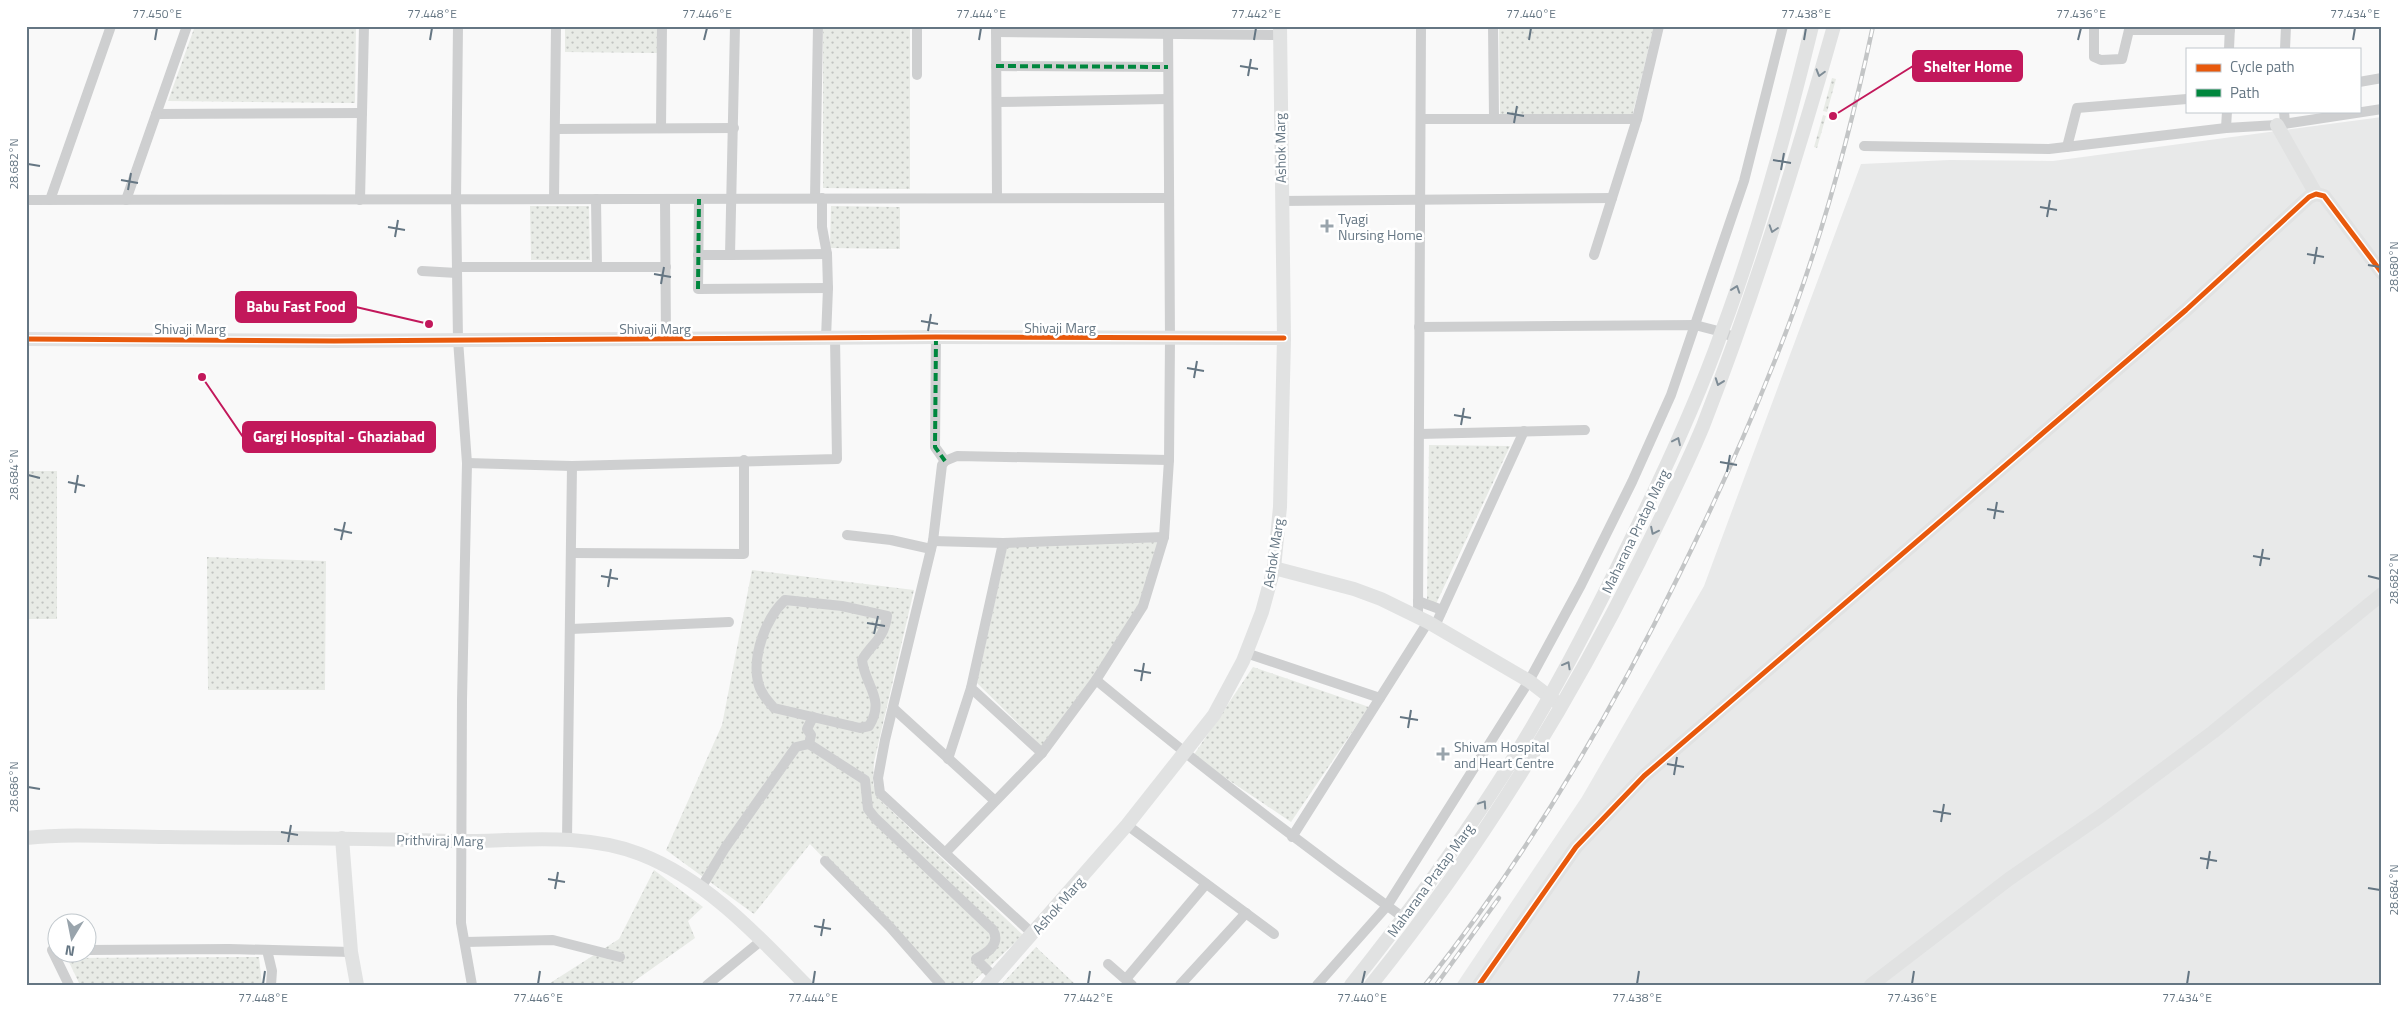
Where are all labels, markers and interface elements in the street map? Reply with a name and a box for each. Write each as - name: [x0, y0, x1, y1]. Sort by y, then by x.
- text: 77.450°E: [132, 4, 182, 23]
- text: 77.448°E: [407, 4, 457, 23]
- text: 77.446°E: [682, 4, 732, 23]
- text: 77.444°E: [956, 4, 1006, 23]
- text: 77.442°E: [1231, 4, 1281, 23]
- text: 77.440°E: [1506, 4, 1556, 23]
- text: 77.438°E: [1781, 4, 1831, 23]
- text: 77.436°E: [2056, 4, 2106, 23]
- text: 77.434°E: [2330, 4, 2380, 23]
- legend: [2186, 48, 2360, 112]
- callout: Shelter Home: [1913, 51, 2022, 81]
- text: Shelter Home: [1924, 55, 2013, 78]
- text: Cycle path: [2230, 55, 2295, 78]
- one-way arrow: [1816, 69, 1826, 77]
- text: Path: [2230, 81, 2260, 104]
- street label: Ashok Marg: [1269, 113, 1291, 183]
- text: 28.682°N: [4, 138, 23, 190]
- place label: Tyagi Nursing Home: [1338, 208, 1423, 245]
- marker: Tyagi Nursing Home: [1320, 219, 1334, 233]
- one-way arrow: [1769, 224, 1779, 232]
- text: 28.680°N: [2384, 241, 2403, 293]
- one-way arrow: [1731, 286, 1741, 294]
- callout: Babu Fast Food: [236, 292, 356, 322]
- text: Babu Fast Food: [246, 295, 346, 318]
- street label: Shivaji Marg: [1024, 317, 1096, 338]
- street label: Shivaji Marg: [154, 318, 226, 339]
- street label: Shivaji Marg: [619, 318, 691, 339]
- one-way arrow: [1715, 377, 1725, 385]
- callout: Gargi Hospital - Ghaziabad: [243, 422, 435, 452]
- text: Gargi Hospital - Ghaziabad: [253, 425, 425, 448]
- one-way arrow: [1671, 437, 1682, 446]
- text: 28.684°N: [4, 449, 23, 501]
- street label: Maharana Pratap Marg: [1596, 465, 1674, 597]
- street label: Ashok Marg: [1257, 517, 1289, 589]
- one-way arrow: [1650, 526, 1660, 535]
- text: 28.682°N: [2384, 553, 2403, 605]
- one-way arrow: [1560, 661, 1570, 670]
- place label: Shivam Hospital and Heart Centre: [1454, 736, 1554, 773]
- marker: Shivam Hospital and Heart Centre: [1436, 747, 1450, 761]
- text: 28.686°N: [4, 761, 23, 813]
- one-way arrow: [1477, 801, 1487, 810]
- street label: Maharana Pratap Marg: [1382, 819, 1478, 941]
- street label: Prithviraj Marg: [396, 829, 484, 851]
- text: 28.684°N: [2384, 864, 2403, 916]
- street label: Ashok Marg: [1027, 872, 1089, 938]
- north arrow: [48, 914, 98, 964]
- text: N: [63, 940, 76, 962]
- text: 77.448°E: [238, 988, 288, 1007]
- text: 77.446°E: [513, 988, 563, 1007]
- text: 77.444°E: [788, 988, 838, 1007]
- text: 77.442°E: [1063, 988, 1113, 1007]
- text: 77.440°E: [1337, 988, 1387, 1007]
- text: 77.438°E: [1612, 988, 1662, 1007]
- text: 77.436°E: [1887, 988, 1937, 1007]
- text: 77.434°E: [2162, 988, 2212, 1007]

